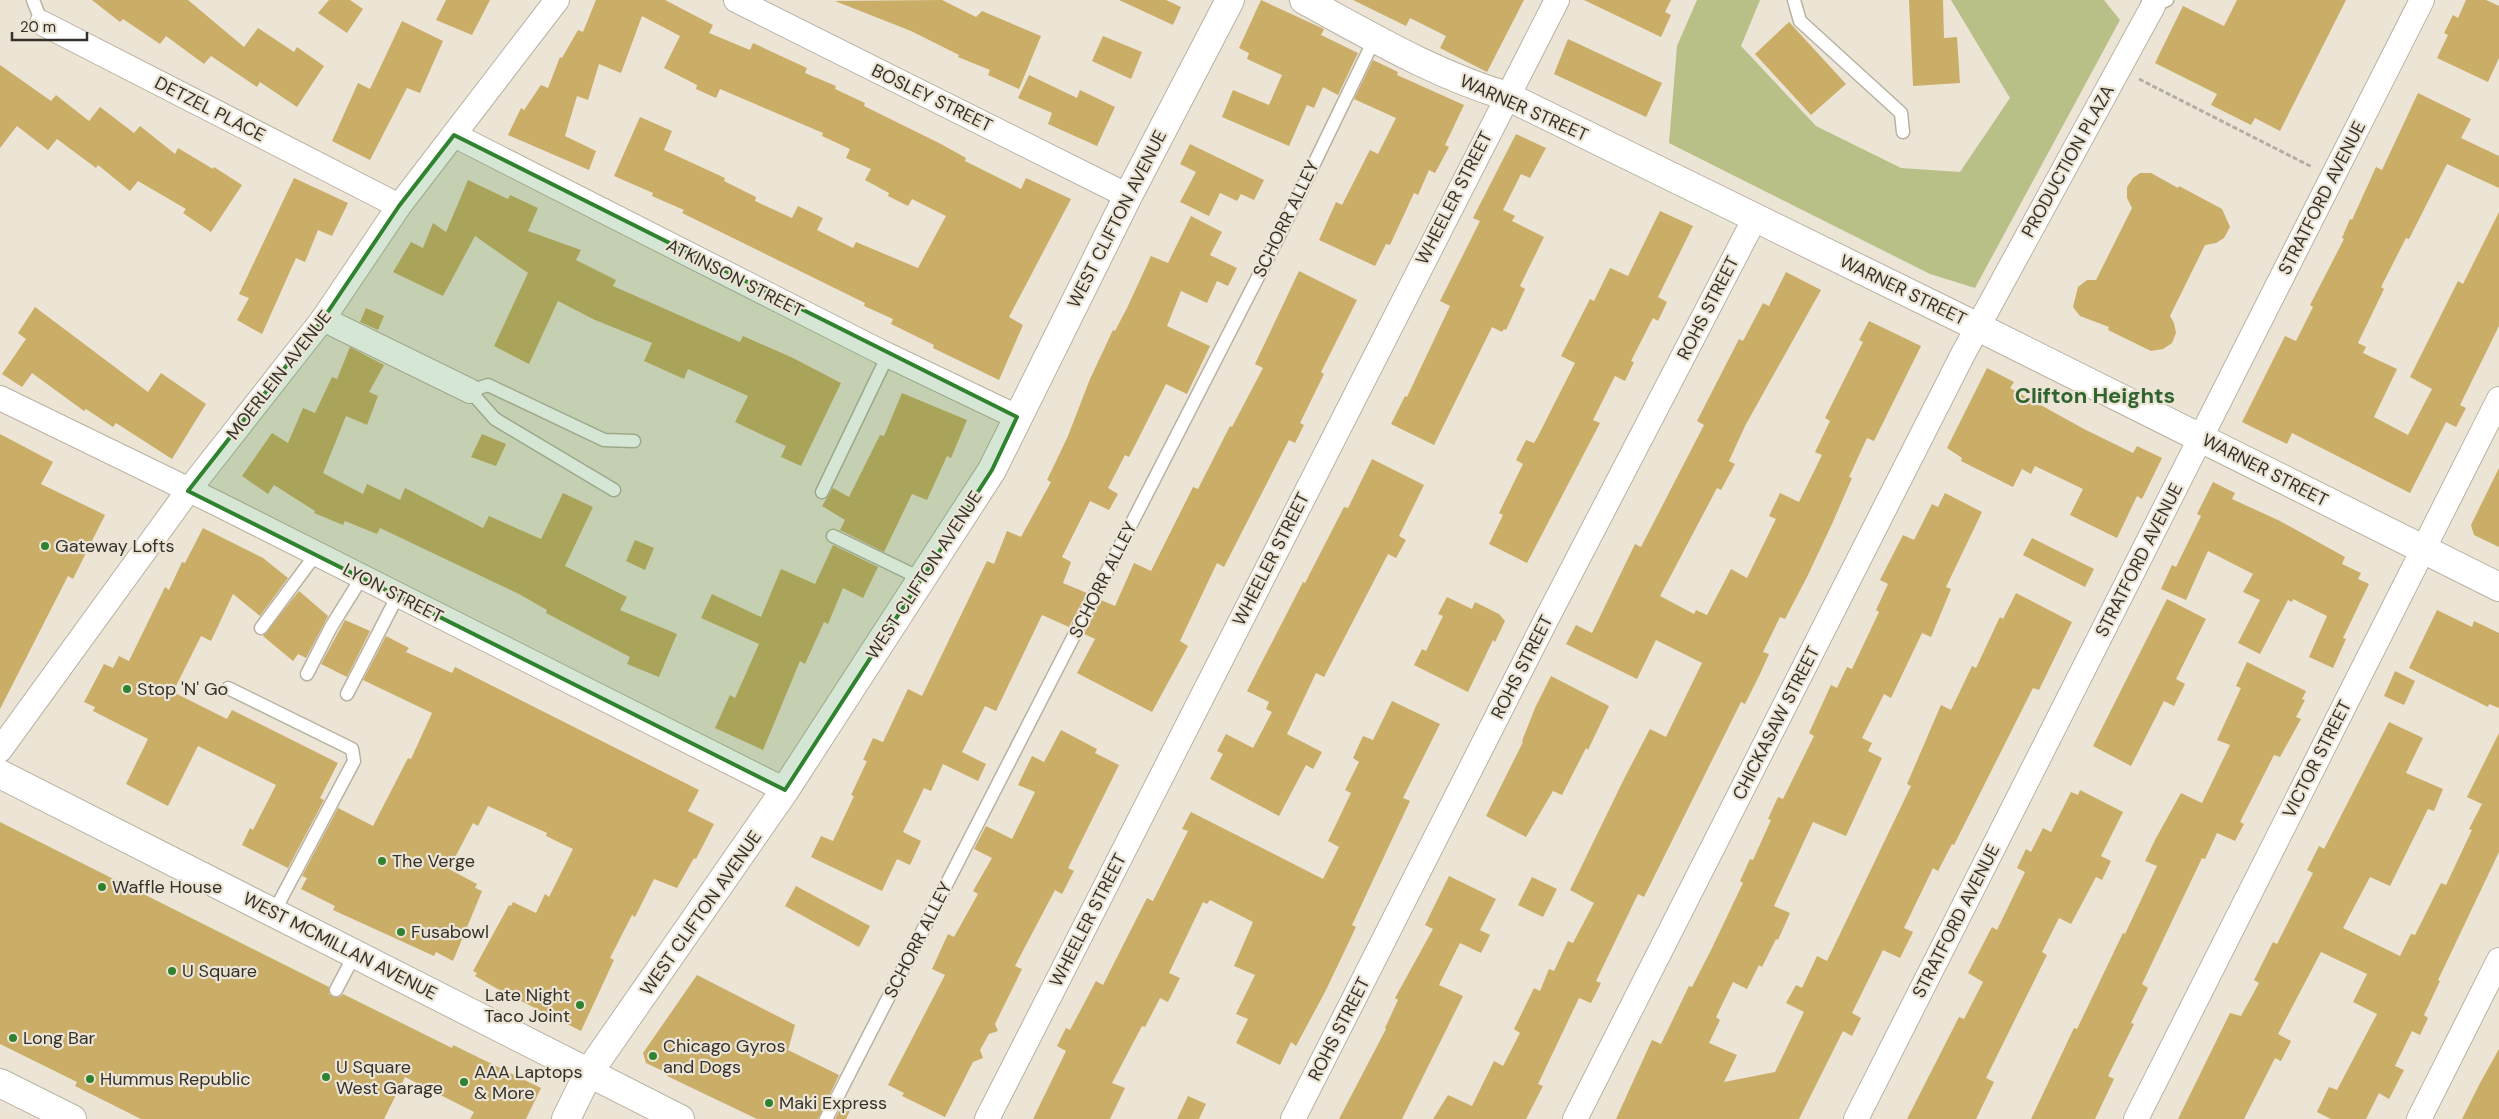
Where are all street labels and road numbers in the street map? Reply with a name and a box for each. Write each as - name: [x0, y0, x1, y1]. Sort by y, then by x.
- street label: BOSLEY STREET: [868, 58, 996, 138]
- street label: WARNER STREET: [1456, 69, 1592, 147]
- street label: DETZEL PLACE: [151, 71, 269, 147]
- street label: PRODUCTION PLAZA: [2016, 80, 2120, 242]
- street label: STRATFORD AVENUE: [2273, 117, 2371, 279]
- street label: WEST CLIFTON AVENUE: [1062, 126, 1172, 312]
- street label: WHEELER STREET: [1410, 127, 1498, 269]
- street label: SCHORR ALLEY: [1247, 156, 1325, 281]
- street label: ATKINSON STREET: [662, 233, 808, 323]
- street label: WARNER STREET: [1836, 249, 1970, 331]
- street label: ROHS STREET: [1672, 252, 1744, 364]
- street label: MOERLEIN AVENUE: [221, 305, 337, 445]
- street label: WARNER STREET: [2198, 428, 2332, 512]
- street label: STRATFORD AVENUE: [2090, 479, 2188, 641]
- street label: WEST CLIFTON AVENUE: [860, 486, 988, 664]
- street label: WHEELER STREET: [1227, 488, 1315, 630]
- street label: SCHORR ALLEY: [1063, 517, 1143, 642]
- street label: LYON STREET: [339, 557, 447, 629]
- street label: ROHS STREET: [1486, 611, 1558, 723]
- street label: CHICKASAW STREET: [1727, 642, 1825, 804]
- street label: VICTOR STREET: [2277, 696, 2357, 822]
- street label: WEST CLIFTON AVENUE: [635, 826, 767, 1000]
- street label: STRATFORD AVENUE: [1907, 840, 2005, 1002]
- street label: WHEELER STREET: [1044, 849, 1132, 991]
- street label: SCHORR ALLEY: [878, 877, 958, 1002]
- street label: WEST MCMILLAN AVENUE: [239, 887, 441, 1005]
- street label: ROHS STREET: [1303, 973, 1375, 1085]

